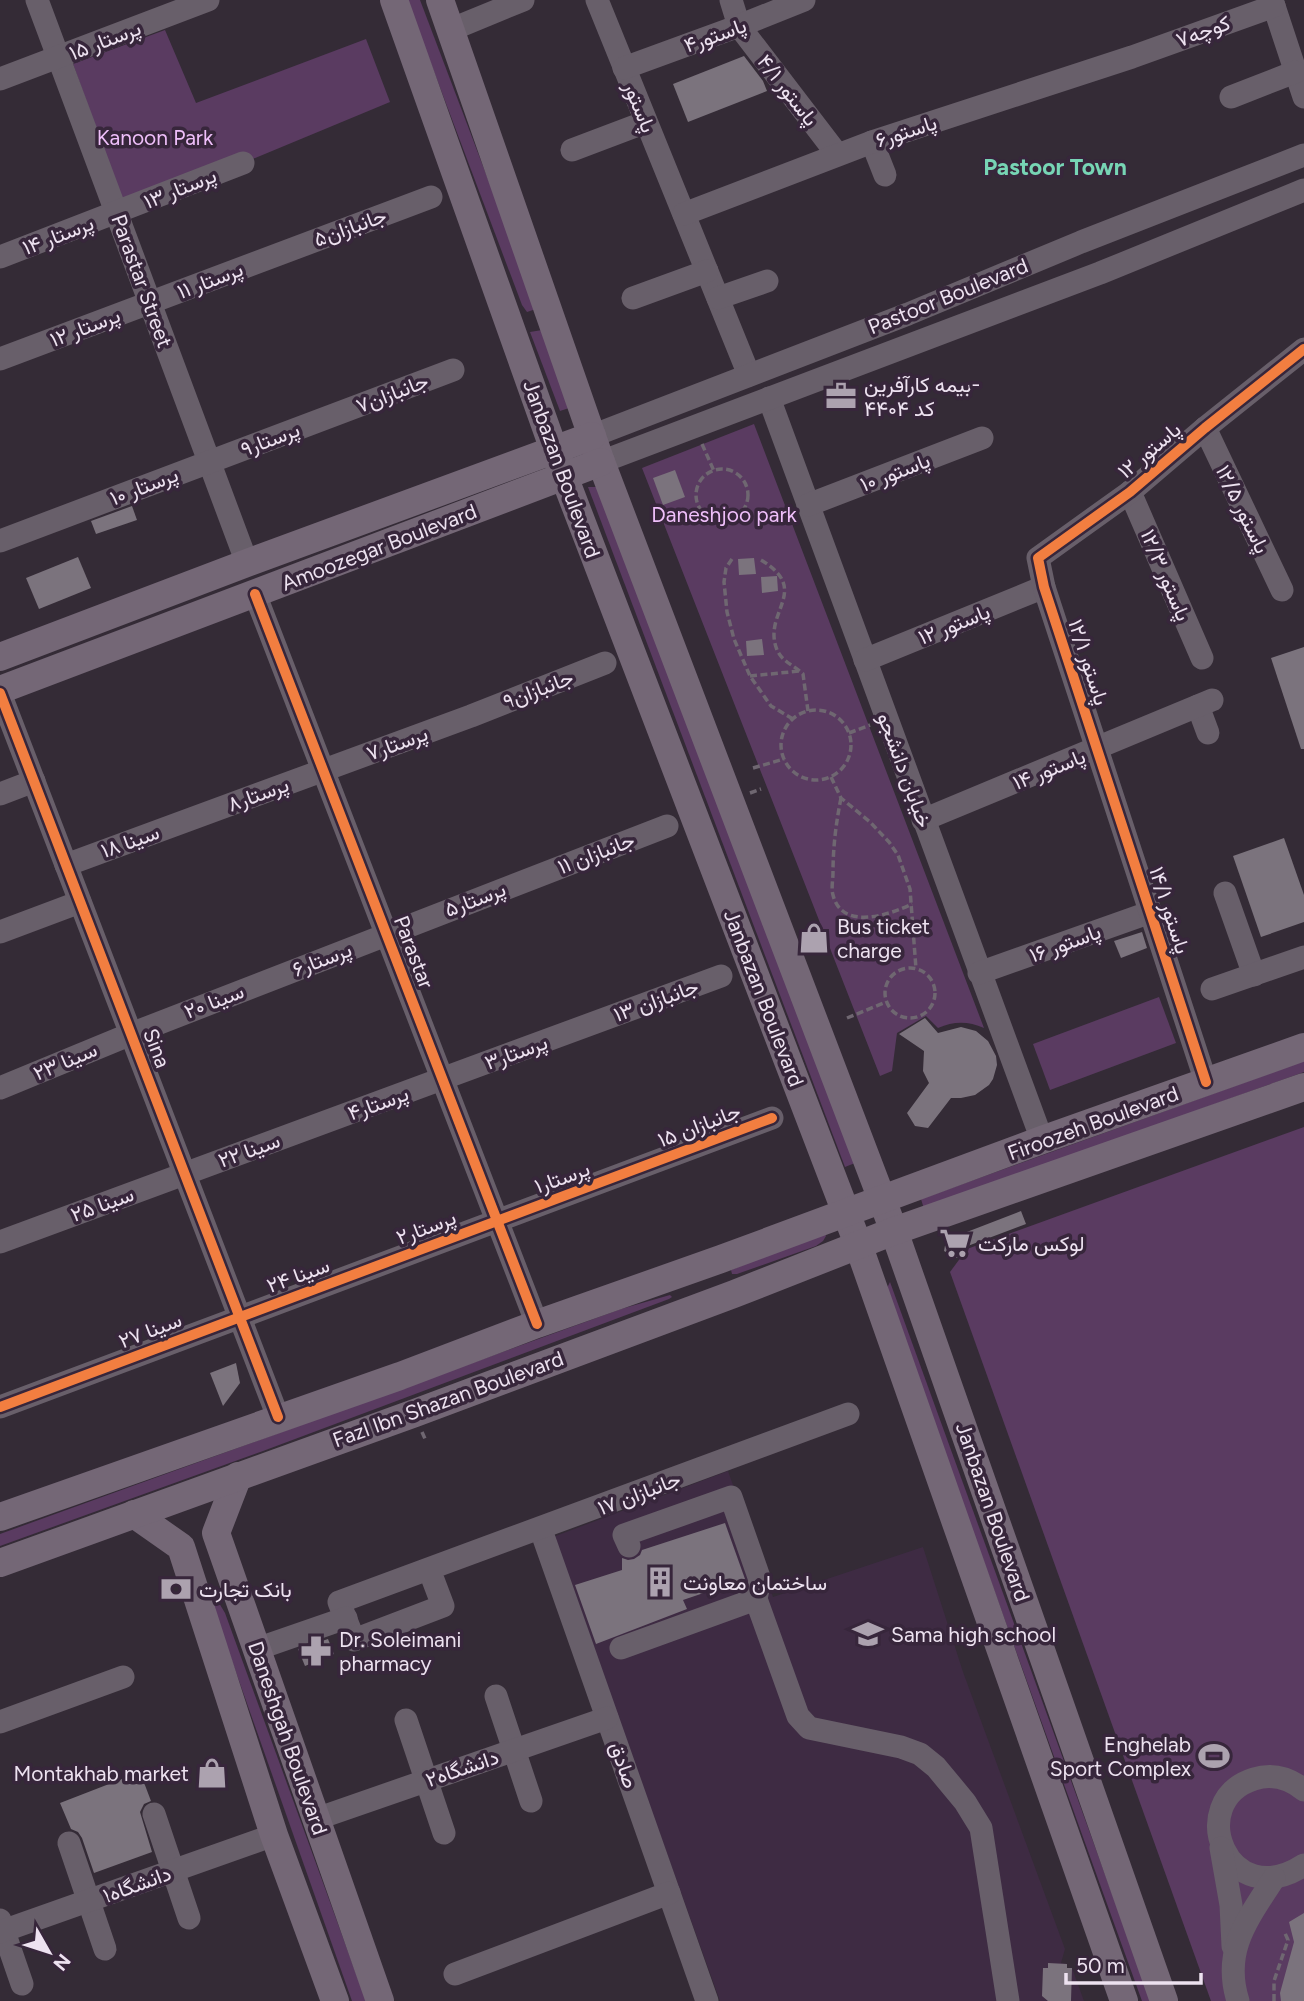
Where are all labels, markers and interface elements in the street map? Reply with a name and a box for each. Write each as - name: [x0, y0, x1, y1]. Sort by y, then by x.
- street label: کوچه۷: [1172, 10, 1234, 54]
- street label: پاستور۴: [680, 12, 750, 60]
- street label: پرستار ۱۵: [66, 15, 145, 67]
- street label: پاستور ۴/۱: [751, 49, 824, 132]
- street label: پاستور: [616, 77, 661, 137]
- street label: پاستور۶: [872, 109, 940, 155]
- park label: Kanoon Park: [97, 125, 214, 150]
- district label: Pastoor Town: [983, 153, 1127, 181]
- street label: پرستار ۱۳: [140, 162, 221, 216]
- street label: جانبازان۵: [310, 202, 390, 253]
- street label: پرستار ۱۴: [19, 210, 98, 262]
- street label: Parastar Street: [106, 211, 178, 351]
- street label: Pastoor Boulevard: [864, 253, 1032, 339]
- street label: پرستار ۱۱: [174, 256, 247, 306]
- street label: پرستار ۱۲: [46, 302, 124, 354]
- street label: جانبازان۷: [352, 368, 432, 419]
- place label: بیمه کارآفرین- کد ۴۴۰۴: [864, 372, 980, 421]
- street label: Janbazan Boulevard: [518, 377, 606, 561]
- office icon: بیمه کارآفرین- کد ۴۴۰۴: [824, 379, 858, 413]
- street label: پرستار۹: [237, 416, 304, 463]
- street label: ۱۲ پاستور: [1112, 416, 1187, 485]
- street label: پاستور ۱۰: [857, 447, 934, 499]
- street label: پاستور ۱۲/۵: [1209, 461, 1275, 558]
- street label: پرستار ۱۰: [106, 462, 182, 512]
- street label: Amoozegar Boulevard: [278, 498, 480, 596]
- park label: Daneshjoo park: [651, 502, 798, 527]
- street label: پاستور ۱۲/۳: [1134, 526, 1196, 625]
- street label: پاستور ۱۲: [915, 598, 994, 651]
- street label: پاستور ۱۲/۱: [1061, 616, 1115, 709]
- street label: جانبازان۹: [499, 664, 577, 715]
- street label: خیابان دانشجو: [872, 709, 937, 831]
- street label: پرستار۷: [363, 720, 432, 767]
- street label: پاستور ۱۴: [1009, 743, 1090, 797]
- street label: پرستار۸: [224, 771, 293, 818]
- street label: سینا ۱۸: [97, 819, 163, 863]
- street label: جانبازان ۱۱: [554, 827, 638, 880]
- street label: پاستور ۱۴/۱: [1142, 863, 1196, 957]
- street label: پرستار۵: [441, 876, 510, 924]
- street label: Janbazan Boulevard: [719, 906, 809, 1090]
- street label: Parastar: [389, 912, 439, 992]
- place label: Bus ticket charge: [837, 914, 930, 963]
- street label: پاستور ۱۶: [1026, 919, 1105, 969]
- shop icon: Bus ticket charge: [797, 921, 831, 955]
- street label: پرستار۶: [289, 936, 356, 984]
- street label: جانبازان ۱۳: [610, 973, 702, 1028]
- street label: سینا ۲۰: [181, 978, 247, 1024]
- street label: Sina: [138, 1025, 176, 1071]
- street label: پرستار۳: [481, 1029, 551, 1077]
- street label: سینا ۲۳: [29, 1036, 101, 1086]
- street label: پرستار۴: [344, 1080, 413, 1127]
- street label: Firoozeh Boulevard: [1004, 1081, 1182, 1165]
- street label: جانبازان ۱۵: [654, 1098, 744, 1153]
- street label: سینا ۲۲: [215, 1127, 283, 1173]
- street label: پرستار۱: [531, 1155, 594, 1200]
- street label: سینا ۲۵: [67, 1181, 137, 1227]
- street label: پرستار۲: [393, 1204, 460, 1252]
- supermarket icon: لوکس مارکت: [938, 1226, 972, 1260]
- place label: لوکس مارکت: [978, 1231, 1085, 1257]
- street label: سینا ۲۴: [263, 1252, 333, 1298]
- street label: سینا ۲۷: [115, 1307, 185, 1353]
- street label: Fazl Ibn Shazan Boulevard: [329, 1346, 567, 1452]
- street label: Janbazan Boulevard: [951, 1419, 1035, 1605]
- street label: جانبازان ۱۷: [594, 1466, 684, 1521]
- building icon: ساختمان معاونت: [643, 1565, 677, 1599]
- place label: ساختمان معاونت: [683, 1570, 827, 1596]
- bank icon: بانک تجارت: [159, 1572, 193, 1606]
- place label: بانک تجارت: [199, 1577, 292, 1603]
- school or university icon: Sama high school: [851, 1617, 885, 1651]
- place label: Sama high school: [891, 1622, 1056, 1647]
- place label: Dr. Soleimani pharmacy: [339, 1627, 461, 1676]
- pharmacy icon: Dr. Soleimani pharmacy: [299, 1634, 333, 1668]
- street label: Daneshgah Boulevard: [243, 1638, 333, 1838]
- place label: Enghelab Sport Complex: [1050, 1732, 1191, 1781]
- street label: صادق: [604, 1738, 644, 1792]
- sports icon: Enghelab Sport Complex: [1197, 1739, 1231, 1773]
- street label: دانشگاه۲: [422, 1744, 502, 1792]
- shop icon: Montakhab market: [195, 1756, 229, 1790]
- place label: Montakhab market: [14, 1761, 189, 1786]
- street label: دانشگاه۱: [100, 1860, 174, 1908]
- north arrow: [14, 1917, 84, 1987]
- scale bar: [1066, 1941, 1201, 1985]
- text: N: [48, 1949, 75, 1975]
- text: 50 m: [1076, 1953, 1125, 1978]

